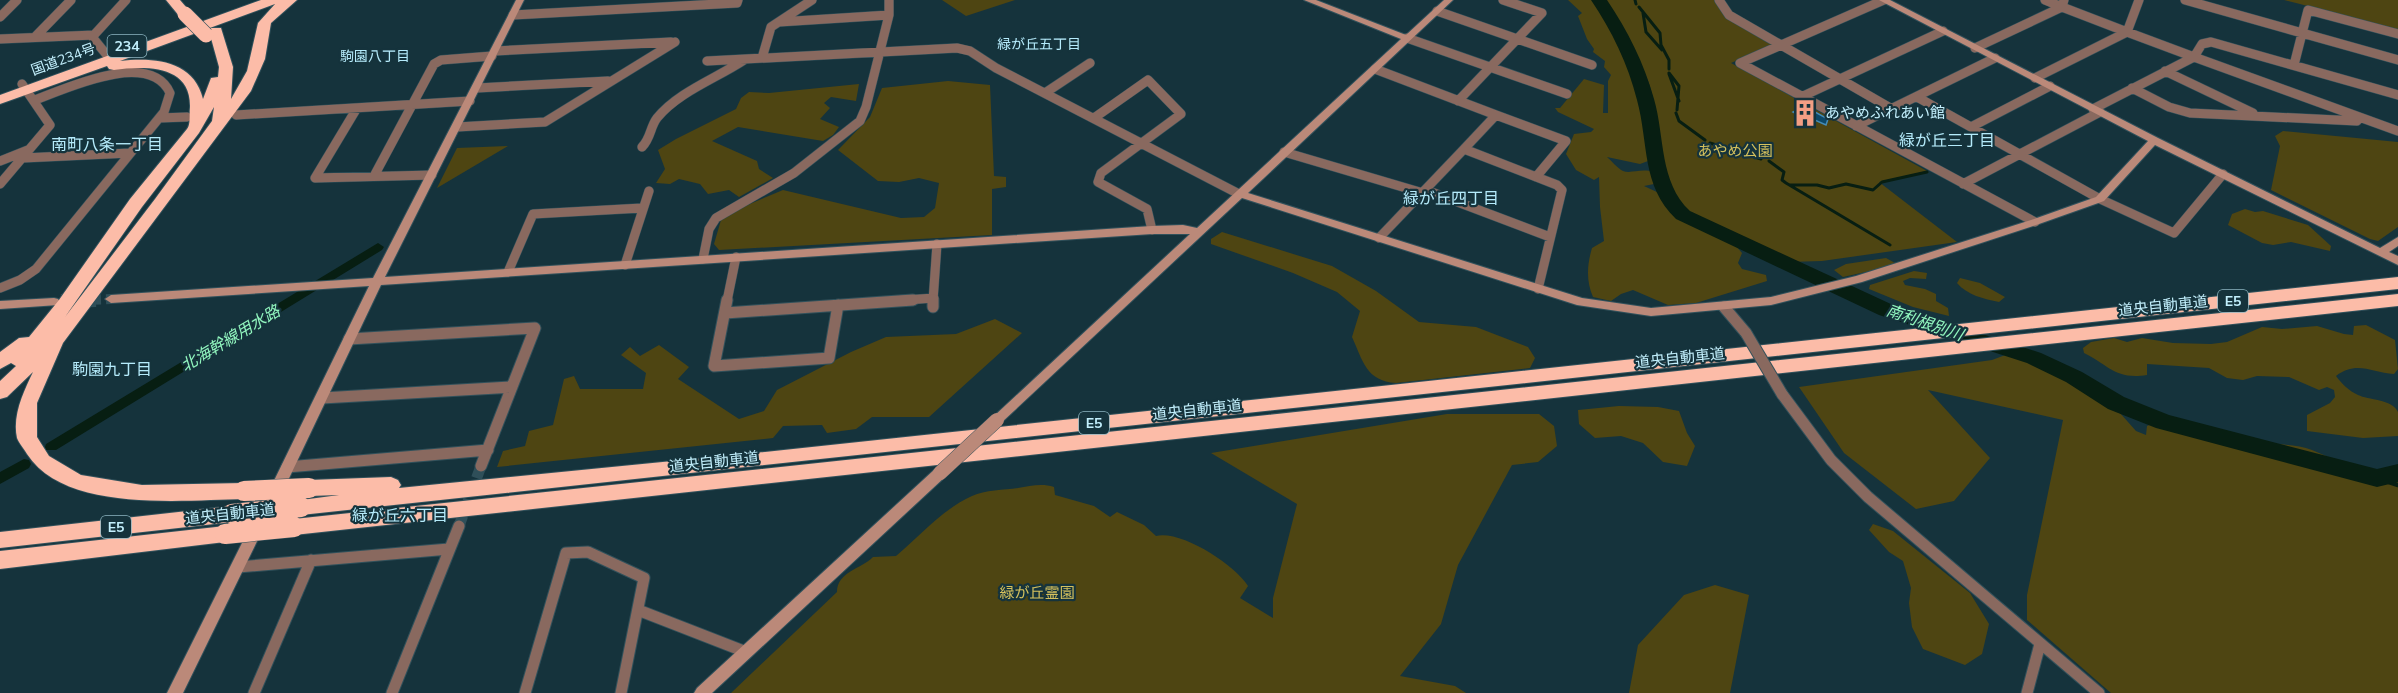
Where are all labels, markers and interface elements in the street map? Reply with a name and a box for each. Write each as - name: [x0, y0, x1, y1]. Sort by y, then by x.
- road number: 234: [108, 35, 146, 57]
- district label: 緑が丘五丁目: [997, 35, 1081, 53]
- street label: 国道234号: [28, 39, 98, 79]
- district label: 駒園八丁目: [340, 47, 410, 65]
- building icon: あやめふれあい館: [1790, 98, 1820, 128]
- place label: あやめふれあい館: [1825, 103, 1945, 122]
- district label: 緑が丘三丁目: [1899, 130, 1995, 150]
- district label: 南町八条一丁目: [51, 134, 163, 154]
- park label: あやめ公園: [1697, 141, 1773, 160]
- district label: 緑が丘四丁目: [1403, 188, 1499, 208]
- road number: E5: [2218, 290, 2248, 312]
- street label: 道央自動車道: [2117, 291, 2209, 320]
- water label: 北海幹線用水路: [177, 300, 285, 375]
- water label: 南利根別川: [1884, 300, 1968, 345]
- street label: 道央自動車道: [1634, 343, 1726, 372]
- district label: 駒園九丁目: [72, 359, 152, 379]
- street label: 道央自動車道: [1151, 395, 1243, 424]
- road number: E5: [1079, 412, 1109, 434]
- street label: 道央自動車道: [668, 447, 760, 476]
- street label: 道央自動車道: [184, 499, 276, 528]
- district label: 緑が丘六丁目: [352, 505, 448, 525]
- road number: E5: [101, 516, 131, 538]
- park label: 緑が丘霊園: [999, 583, 1075, 602]

